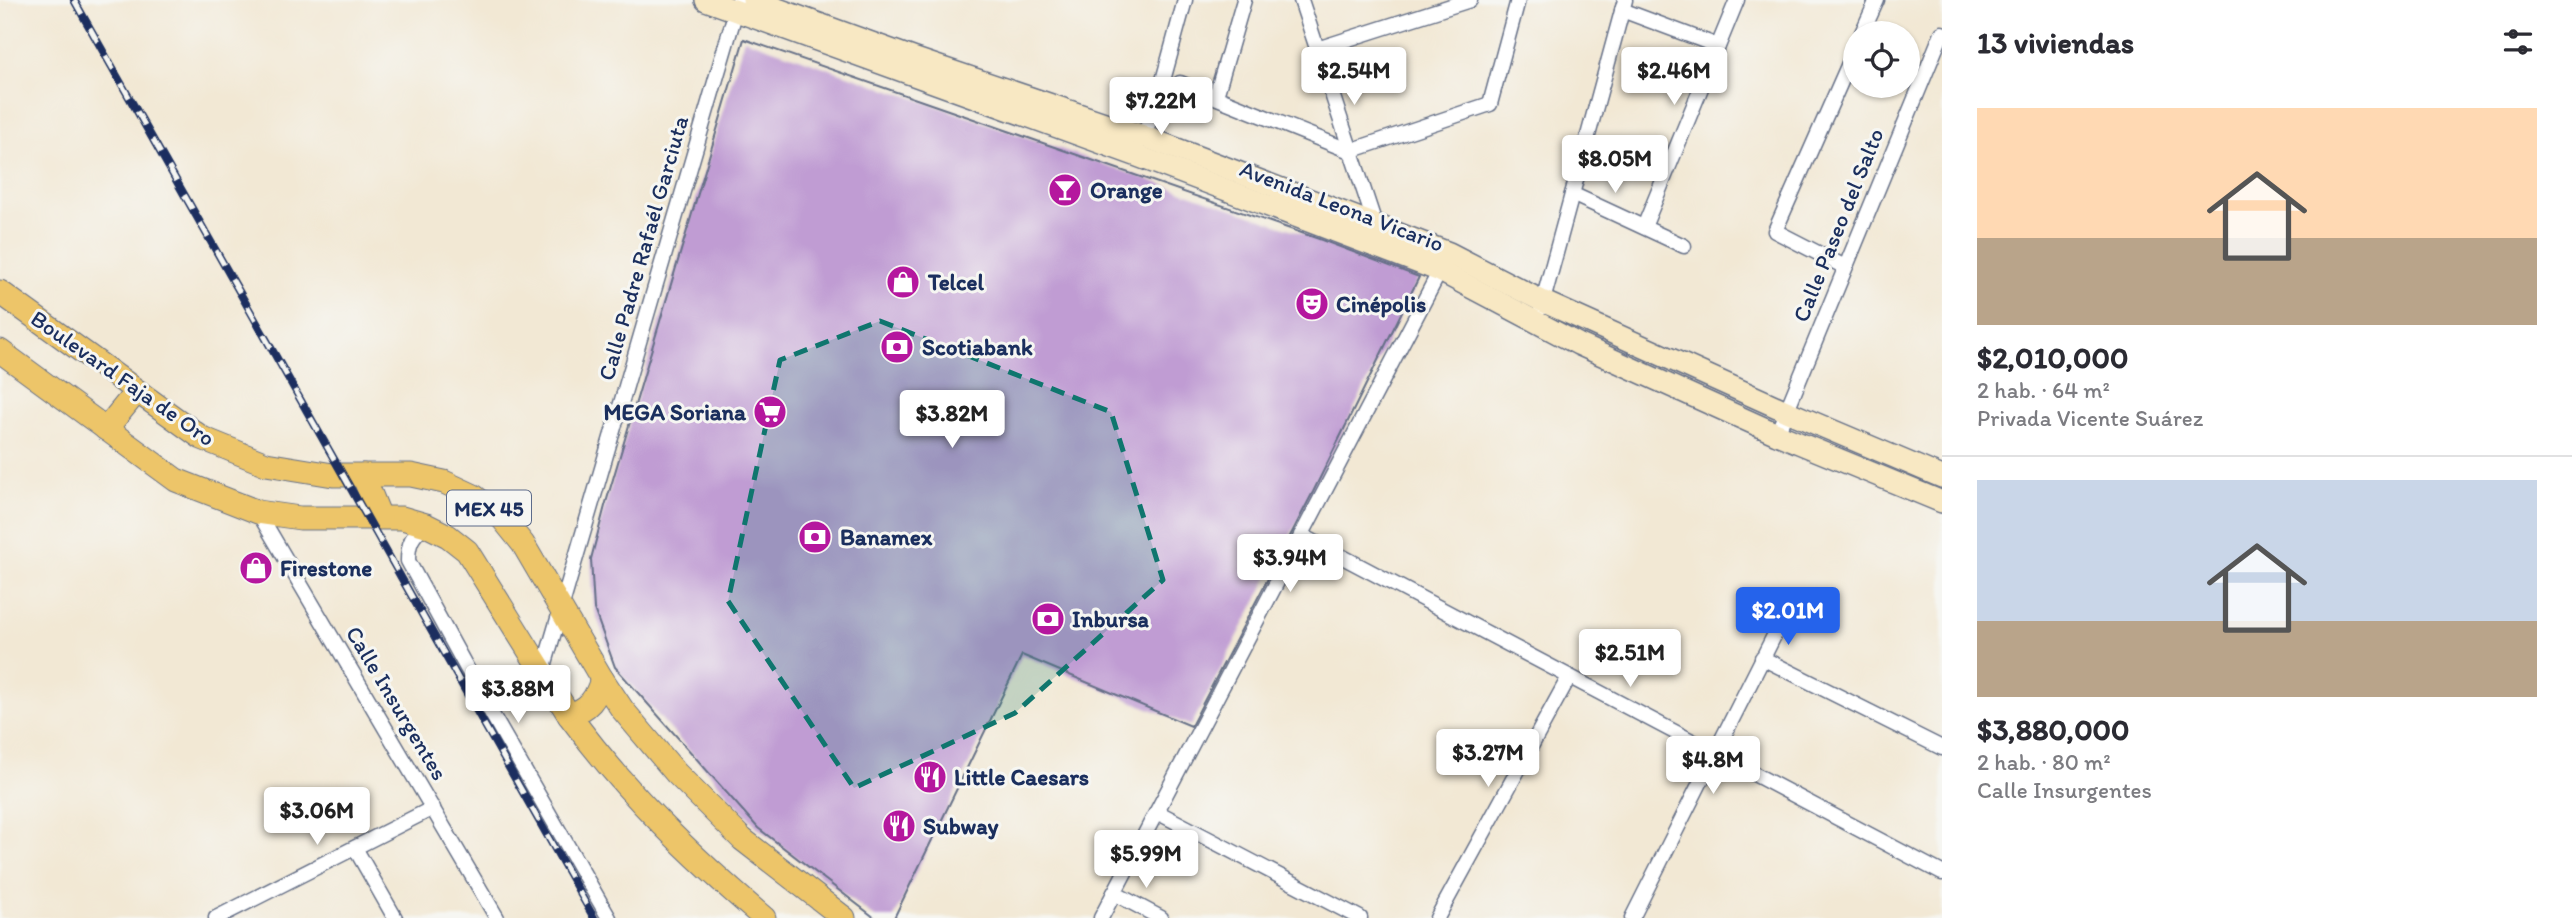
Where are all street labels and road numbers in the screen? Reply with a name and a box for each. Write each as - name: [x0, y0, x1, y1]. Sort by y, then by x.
- street label: Calle Padre Rafaél Garciuta: [592, 112, 694, 384]
- street label: Calle Paseo del Salto: [1786, 124, 1890, 326]
- street label: Avenida Leona Vicario: [1236, 154, 1448, 258]
- street label: Boulevard Faja de Oro: [25, 304, 221, 452]
- road number: MEX 45: [447, 490, 531, 526]
- street label: Calle Insurgentes: [340, 621, 454, 785]

